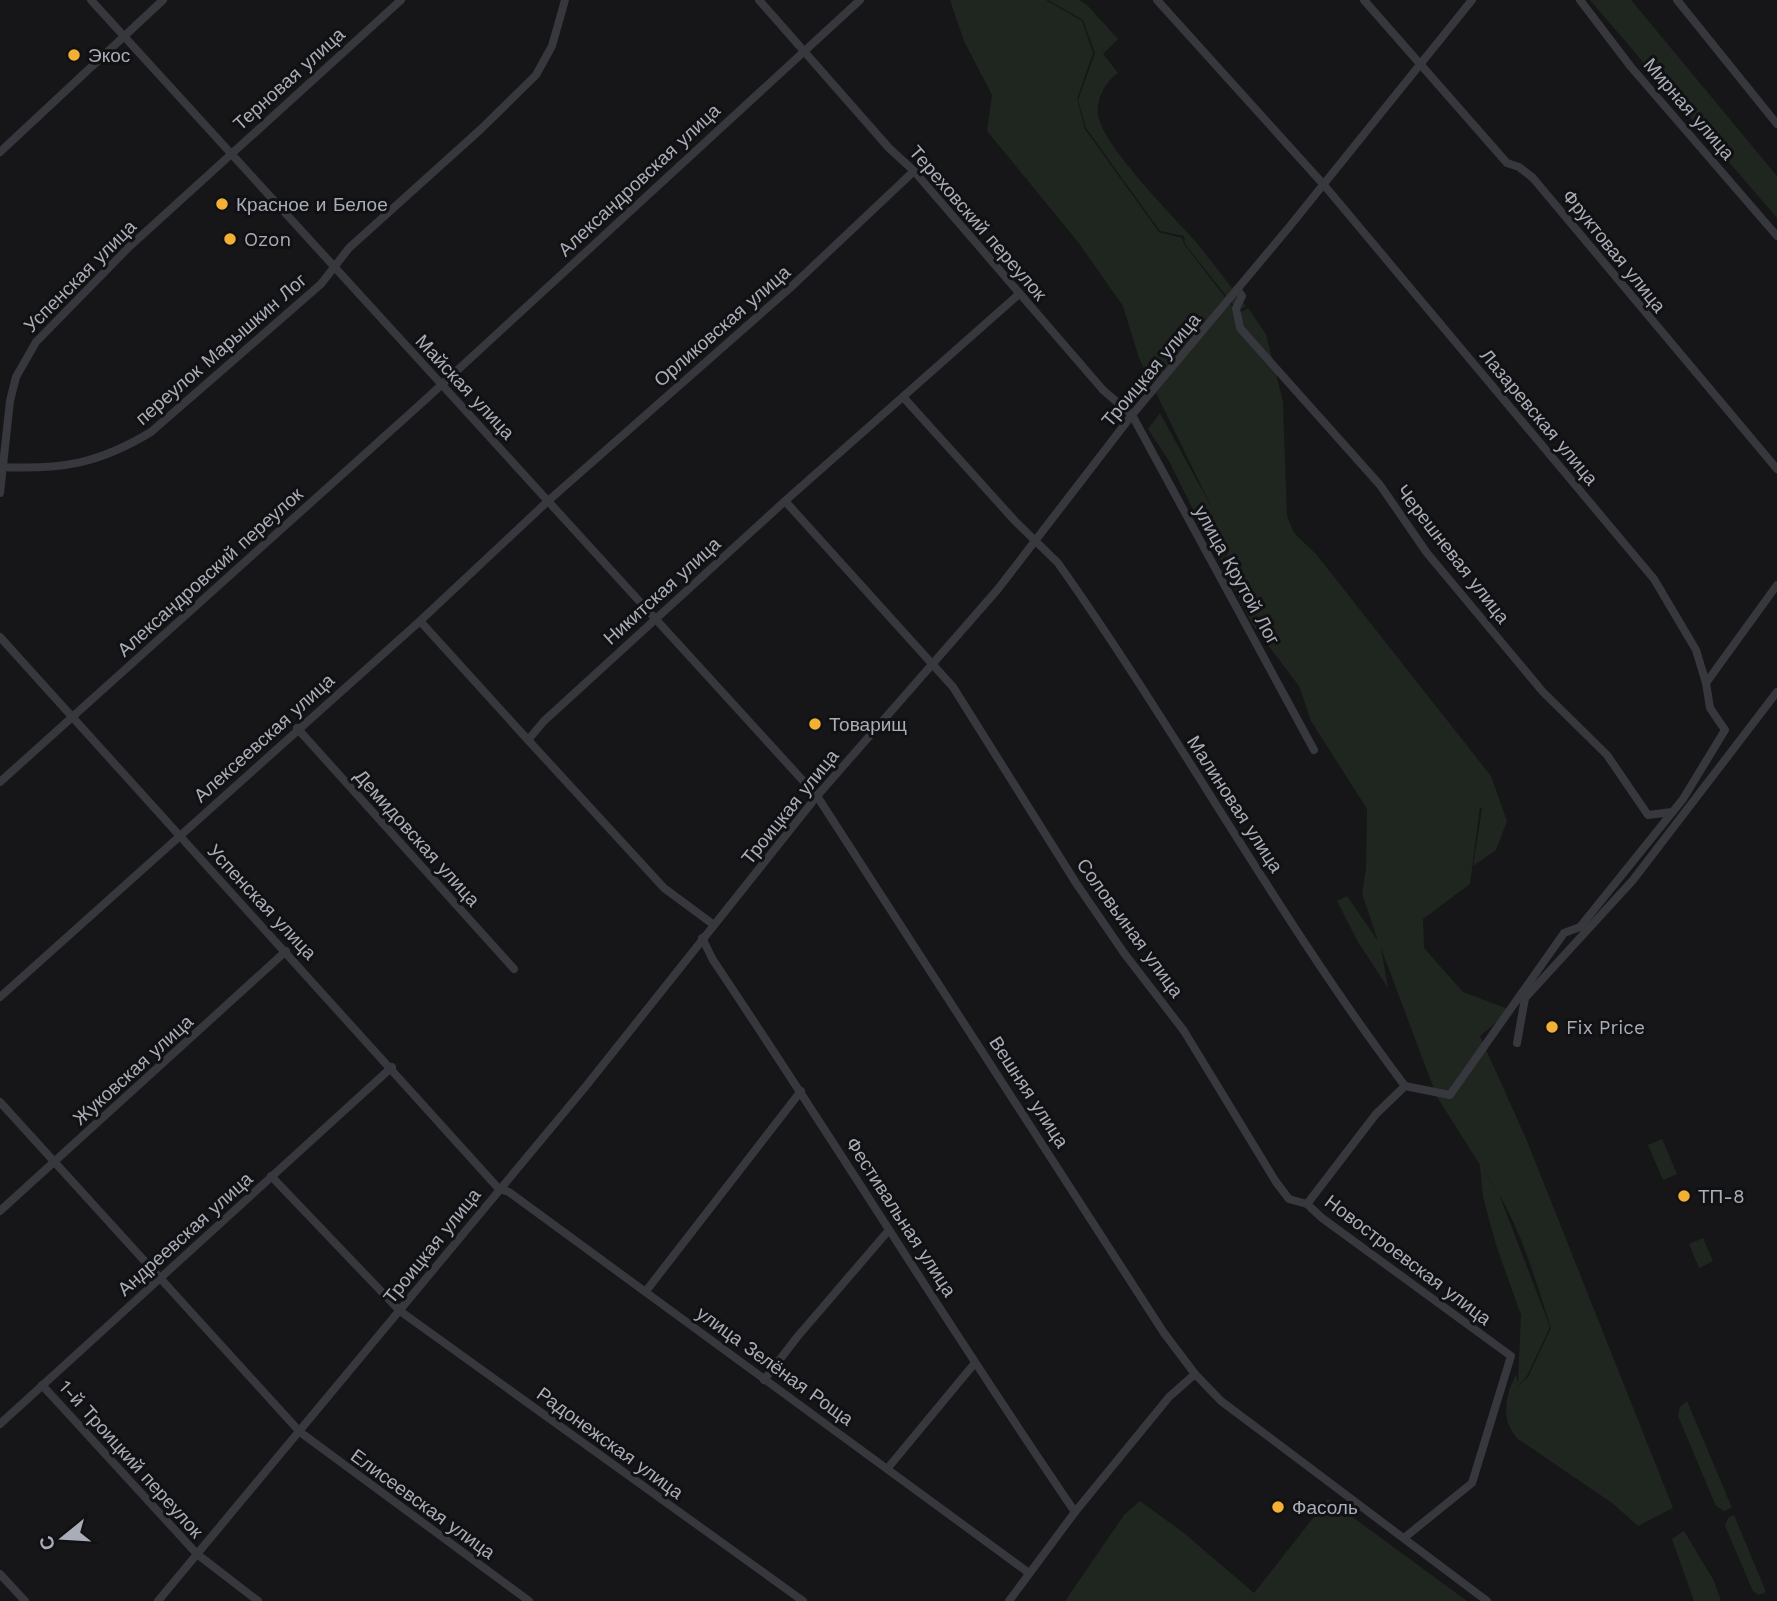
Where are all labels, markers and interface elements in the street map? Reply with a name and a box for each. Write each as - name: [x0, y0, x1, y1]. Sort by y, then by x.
- street label: Терновая улица: [228, 23, 350, 135]
- place label: Экос: [88, 44, 130, 67]
- marker: Экос: [66, 47, 82, 63]
- street label: Мирная улица: [1639, 54, 1740, 165]
- street label: Александровская улица: [553, 99, 725, 261]
- street label: Тереховский переулок: [904, 141, 1052, 306]
- street label: Фруктовая улица: [1557, 185, 1671, 317]
- place label: Красное и Белое: [236, 193, 388, 216]
- marker: Красное и Белое: [214, 196, 230, 212]
- street label: Успенская улица: [19, 215, 141, 337]
- place label: Ozon: [244, 228, 291, 251]
- marker: Ozon: [222, 231, 238, 247]
- street label: Орликовская улица: [649, 260, 795, 391]
- street label: переулок Марышкин Лог: [131, 268, 311, 430]
- street label: Троицкая улица: [1097, 308, 1206, 432]
- street label: Майская улица: [411, 330, 520, 445]
- street label: Лазаревская улица: [1475, 344, 1603, 490]
- street label: Черешневая улица: [1392, 480, 1515, 628]
- street label: Александровский переулок: [112, 482, 308, 662]
- street label: улица Крутой Лог: [1189, 501, 1285, 649]
- street label: Никитская улица: [599, 532, 726, 650]
- street label: Алексеевская улица: [189, 669, 339, 807]
- place label: Товарищ: [829, 713, 907, 736]
- marker: Товарищ: [807, 716, 823, 732]
- street label: Малиновая улица: [1182, 731, 1288, 877]
- street label: Троицкая улица: [737, 744, 844, 869]
- street label: Демидовская улица: [349, 765, 485, 912]
- street label: Успенская улица: [203, 840, 322, 965]
- street label: Соловьиная улица: [1072, 854, 1188, 1002]
- street label: Жуковская улица: [68, 1010, 198, 1130]
- place label: Fix Price: [1566, 1016, 1645, 1039]
- marker: Fix Price: [1544, 1019, 1560, 1035]
- street label: Вешняя улица: [984, 1032, 1074, 1152]
- street label: Фестивальная улица: [841, 1133, 961, 1301]
- street label: Андреевская улица: [113, 1167, 258, 1301]
- street label: Троицкая улица: [379, 1183, 486, 1308]
- place label: ТП-8: [1698, 1185, 1745, 1208]
- marker: ТП-8: [1676, 1188, 1692, 1204]
- street label: Новостроевская улица: [1320, 1190, 1496, 1330]
- street label: улица Зелёная Роща: [692, 1301, 858, 1431]
- street label: 1-й Троицкий переулок: [54, 1375, 208, 1543]
- street label: Радонежская улица: [532, 1382, 688, 1504]
- street label: Елисеевская улица: [346, 1444, 500, 1564]
- place label: Фасоль: [1292, 1496, 1358, 1519]
- marker: Фасоль: [1270, 1499, 1286, 1515]
- north arrow: [28, 1503, 98, 1573]
- text: С: [34, 1533, 60, 1553]

